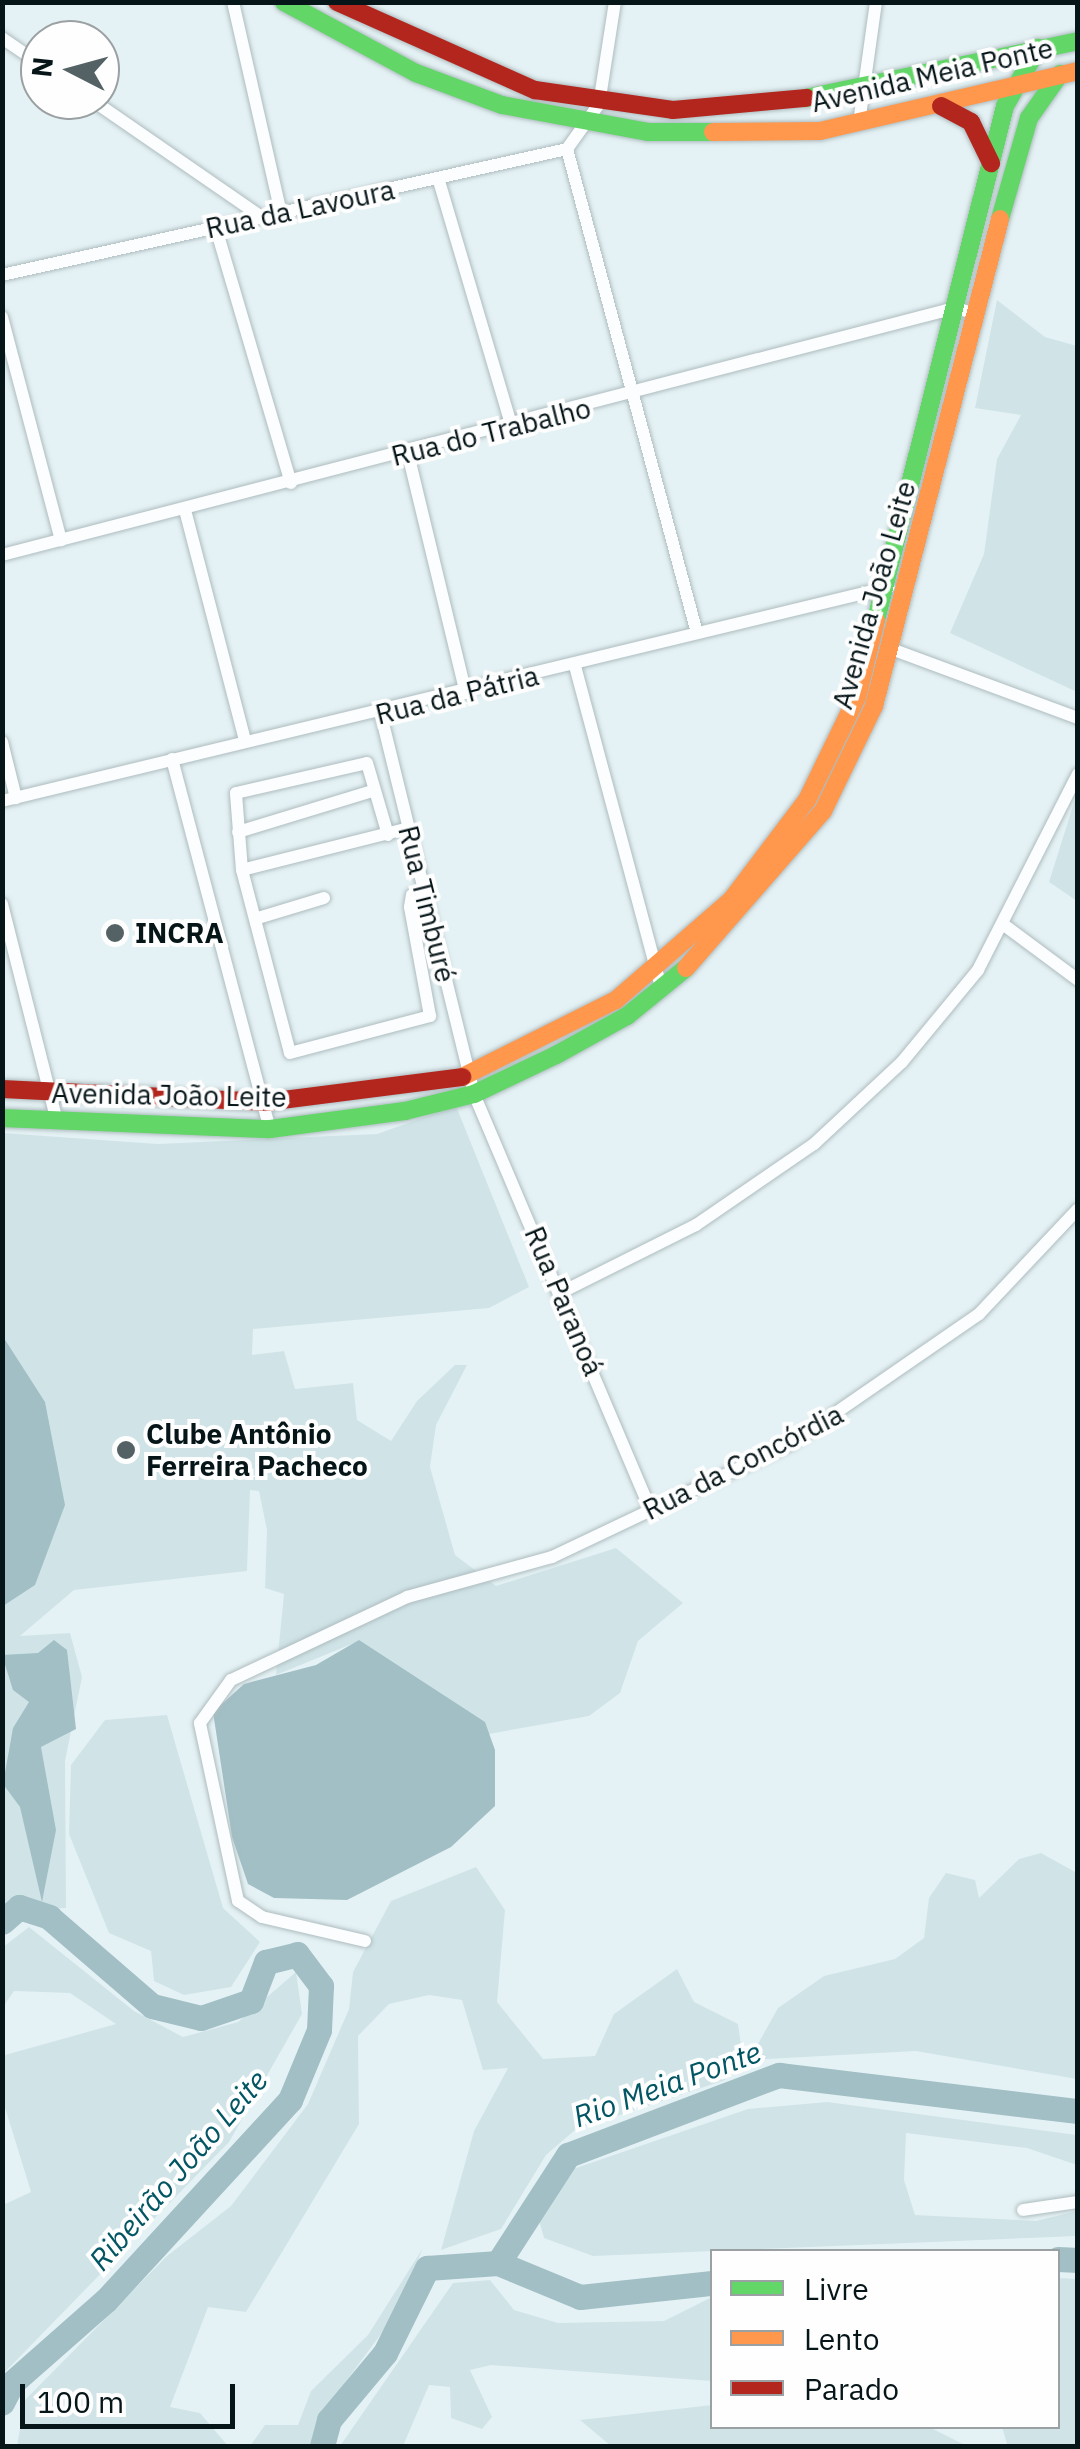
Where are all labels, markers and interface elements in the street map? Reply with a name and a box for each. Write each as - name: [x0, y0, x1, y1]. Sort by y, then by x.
- north arrow: [20, 20, 120, 120]
- street label: Avenida Meia Ponte: [808, 31, 1056, 119]
- text: N: [22, 55, 61, 79]
- street label: Rua da Lavoura: [203, 173, 397, 245]
- street label: Rua do Trabalho: [388, 391, 594, 473]
- street label: Avenida João Leite: [825, 477, 923, 713]
- street label: Rua da Pátria: [372, 659, 542, 731]
- street label: Rua Timburé: [391, 822, 463, 986]
- place label: INCRA: [135, 916, 224, 950]
- marker: INCRA: [104, 922, 126, 944]
- street label: Avenida João Leite: [51, 1076, 287, 1114]
- street label: Rua Paranoá: [518, 1221, 610, 1381]
- street label: Rua da Concórdia: [637, 1397, 849, 1527]
- place label: Clube Antônio Ferreira Pacheco: [146, 1417, 368, 1483]
- marker: Clube Antônio Ferreira Pacheco: [115, 1439, 137, 1461]
- water label: Rio Meia Ponte: [568, 2033, 766, 2135]
- water label: Ribeirão João Leite: [81, 2063, 275, 2277]
- legend: [710, 2249, 1060, 2429]
- text: Livre: [804, 2269, 869, 2308]
- text: Lento: [804, 2319, 879, 2358]
- scale bar: [25, 2364, 240, 2426]
- text: Parado: [804, 2369, 899, 2408]
- text: 100 m: [37, 2382, 124, 2421]

